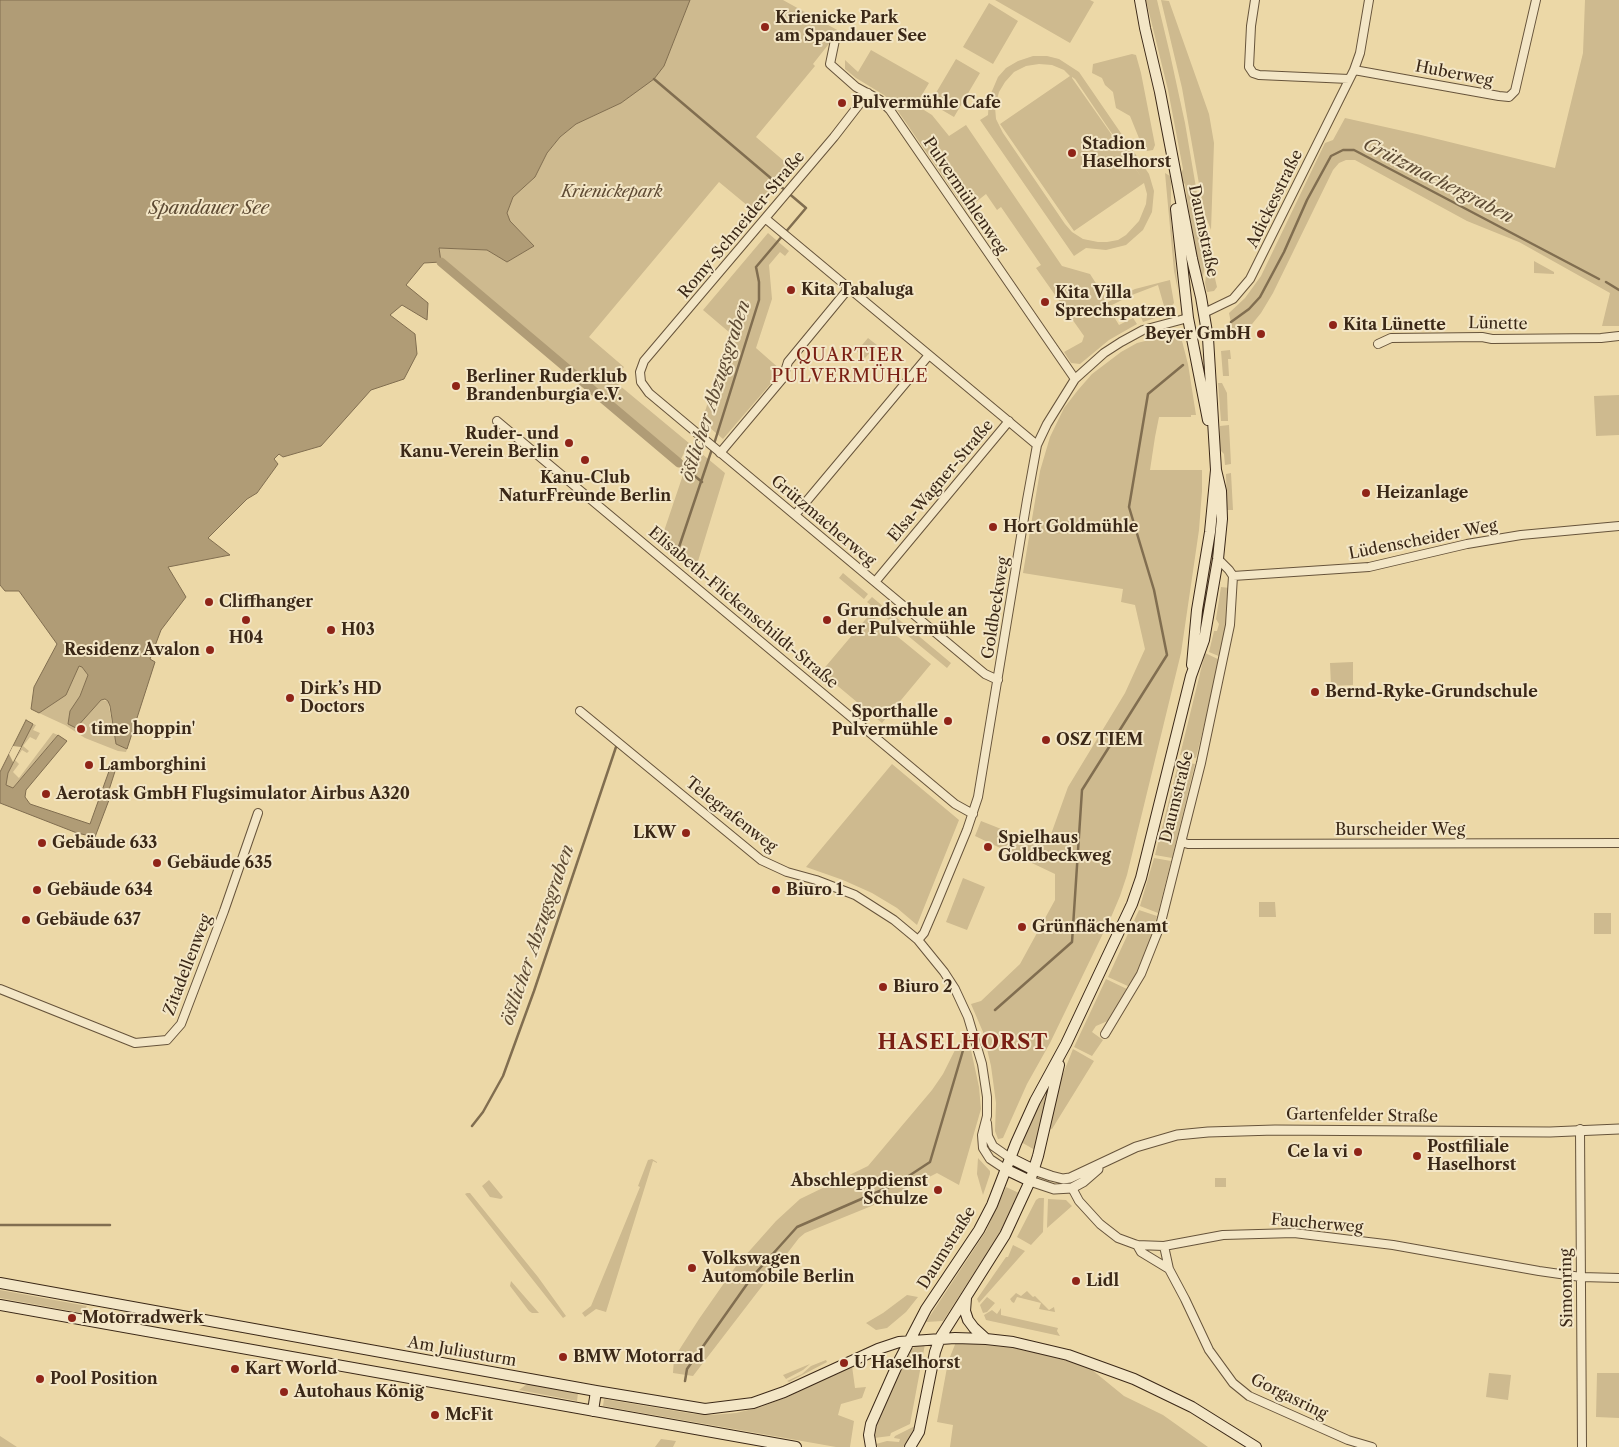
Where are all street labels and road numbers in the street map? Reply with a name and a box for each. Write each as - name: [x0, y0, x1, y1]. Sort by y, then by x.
- street label: Huberweg: [1413, 57, 1495, 91]
- street label: Pulvermühlenweg: [919, 134, 1011, 258]
- street label: Adickesstraße: [1243, 147, 1307, 251]
- street label: Romy-Schneider-Straße: [675, 148, 809, 302]
- street label: Daumstraße: [1184, 183, 1222, 279]
- street label: Lünette: [1468, 314, 1528, 334]
- street label: Elsa-Wagner-Straße: [884, 416, 998, 546]
- street label: Grützmacherweg: [767, 472, 879, 570]
- street label: Lüdenscheider Weg: [1347, 516, 1499, 564]
- street label: Elisabeth-Flickenschildt-Straße: [644, 523, 842, 693]
- street label: Goldbeckweg: [978, 555, 1014, 661]
- street label: Daumstraße: [1156, 749, 1198, 845]
- street label: Telegrafenweg: [681, 773, 781, 857]
- street label: Burscheider Weg: [1335, 820, 1465, 840]
- street label: Zitadellenweg: [160, 912, 216, 1018]
- street label: Gartenfelder Straße: [1286, 1105, 1438, 1127]
- street label: Daumstraße: [914, 1203, 980, 1293]
- street label: Faucherweg: [1270, 1210, 1364, 1238]
- street label: Simonring: [1557, 1248, 1577, 1328]
- street label: Am Juliusturm: [406, 1333, 518, 1371]
- street label: Gorgasring: [1247, 1370, 1331, 1424]

